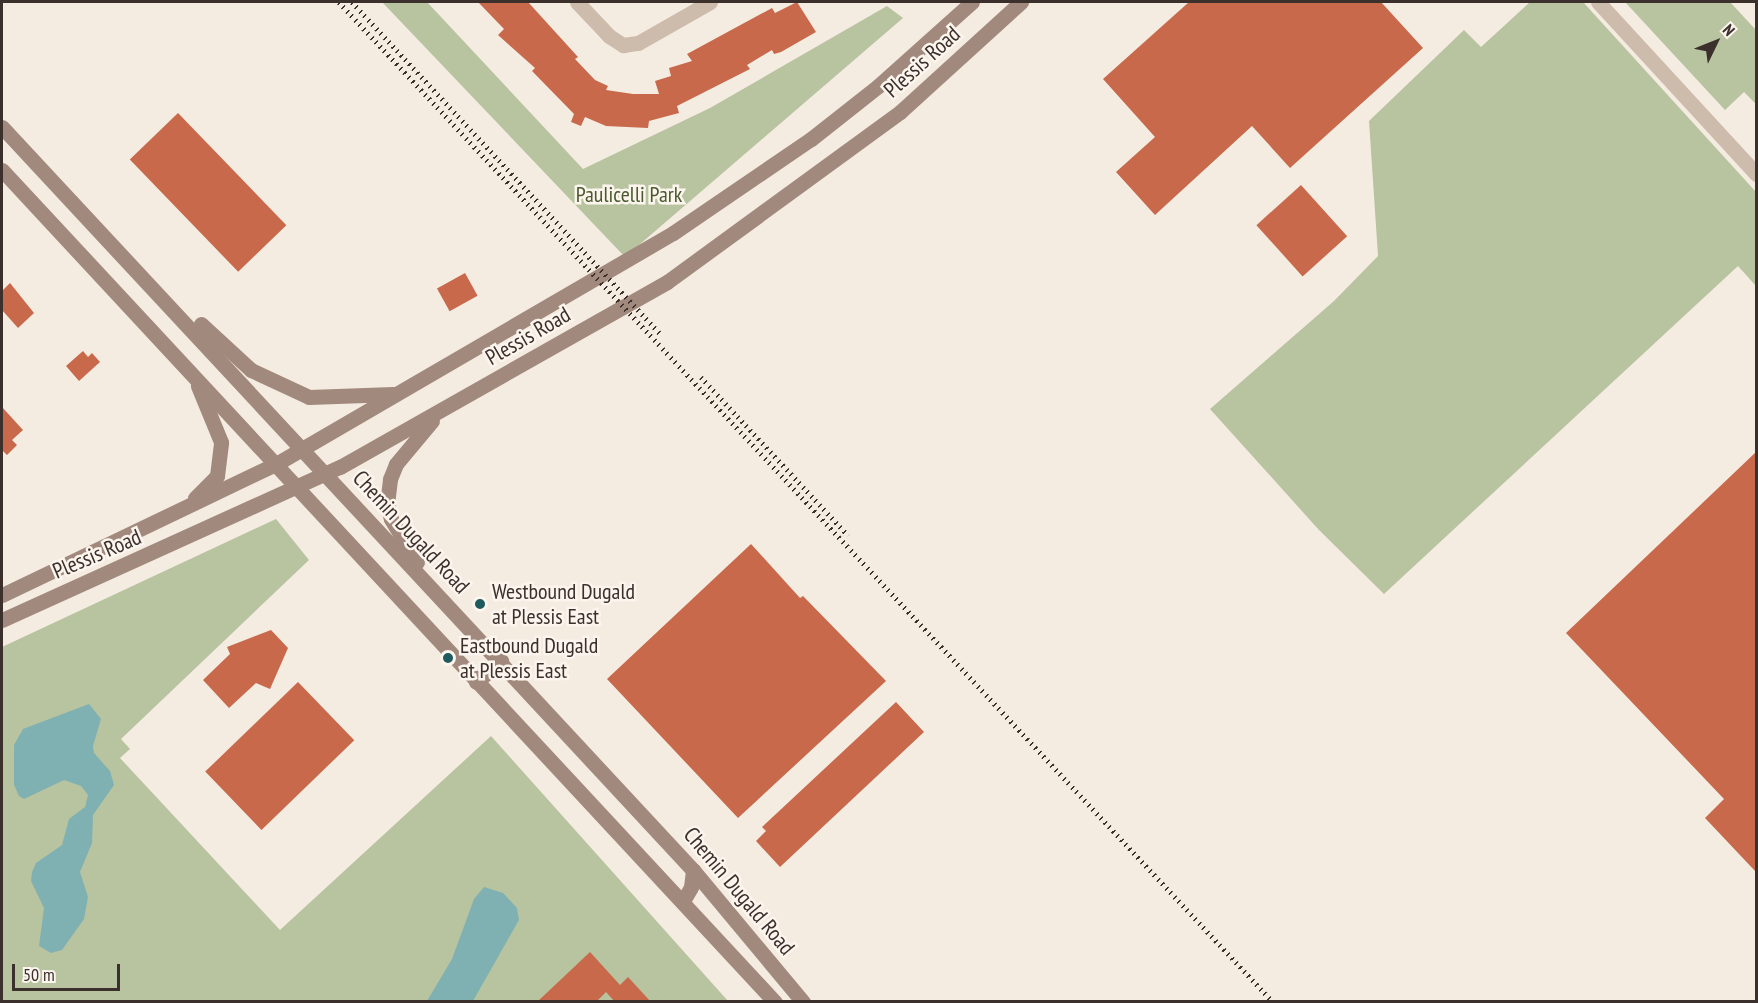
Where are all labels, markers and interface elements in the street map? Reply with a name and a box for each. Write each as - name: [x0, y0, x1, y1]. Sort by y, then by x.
- north arrow: [1686, 12, 1746, 72]
- text: N: [1719, 20, 1739, 40]
- street label: Plessis Road: [878, 21, 966, 103]
- park label: Paulicelli Park: [576, 182, 682, 208]
- street label: Plessis Road: [481, 301, 575, 371]
- street label: Chemin Dugald Road: [347, 465, 475, 599]
- street label: Plessis Road: [49, 524, 145, 584]
- place label: Westbound Dugald at Plessis East: [492, 578, 635, 630]
- marker: Westbound Dugald at Plessis East: [473, 597, 487, 611]
- place label: Eastbound Dugald at Plessis East: [460, 632, 598, 684]
- marker: Eastbound Dugald at Plessis East: [441, 651, 455, 665]
- street label: Chemin Dugald Road: [678, 822, 800, 960]
- scale bar: [15, 952, 123, 990]
- text: 50 m: [23, 963, 55, 986]

